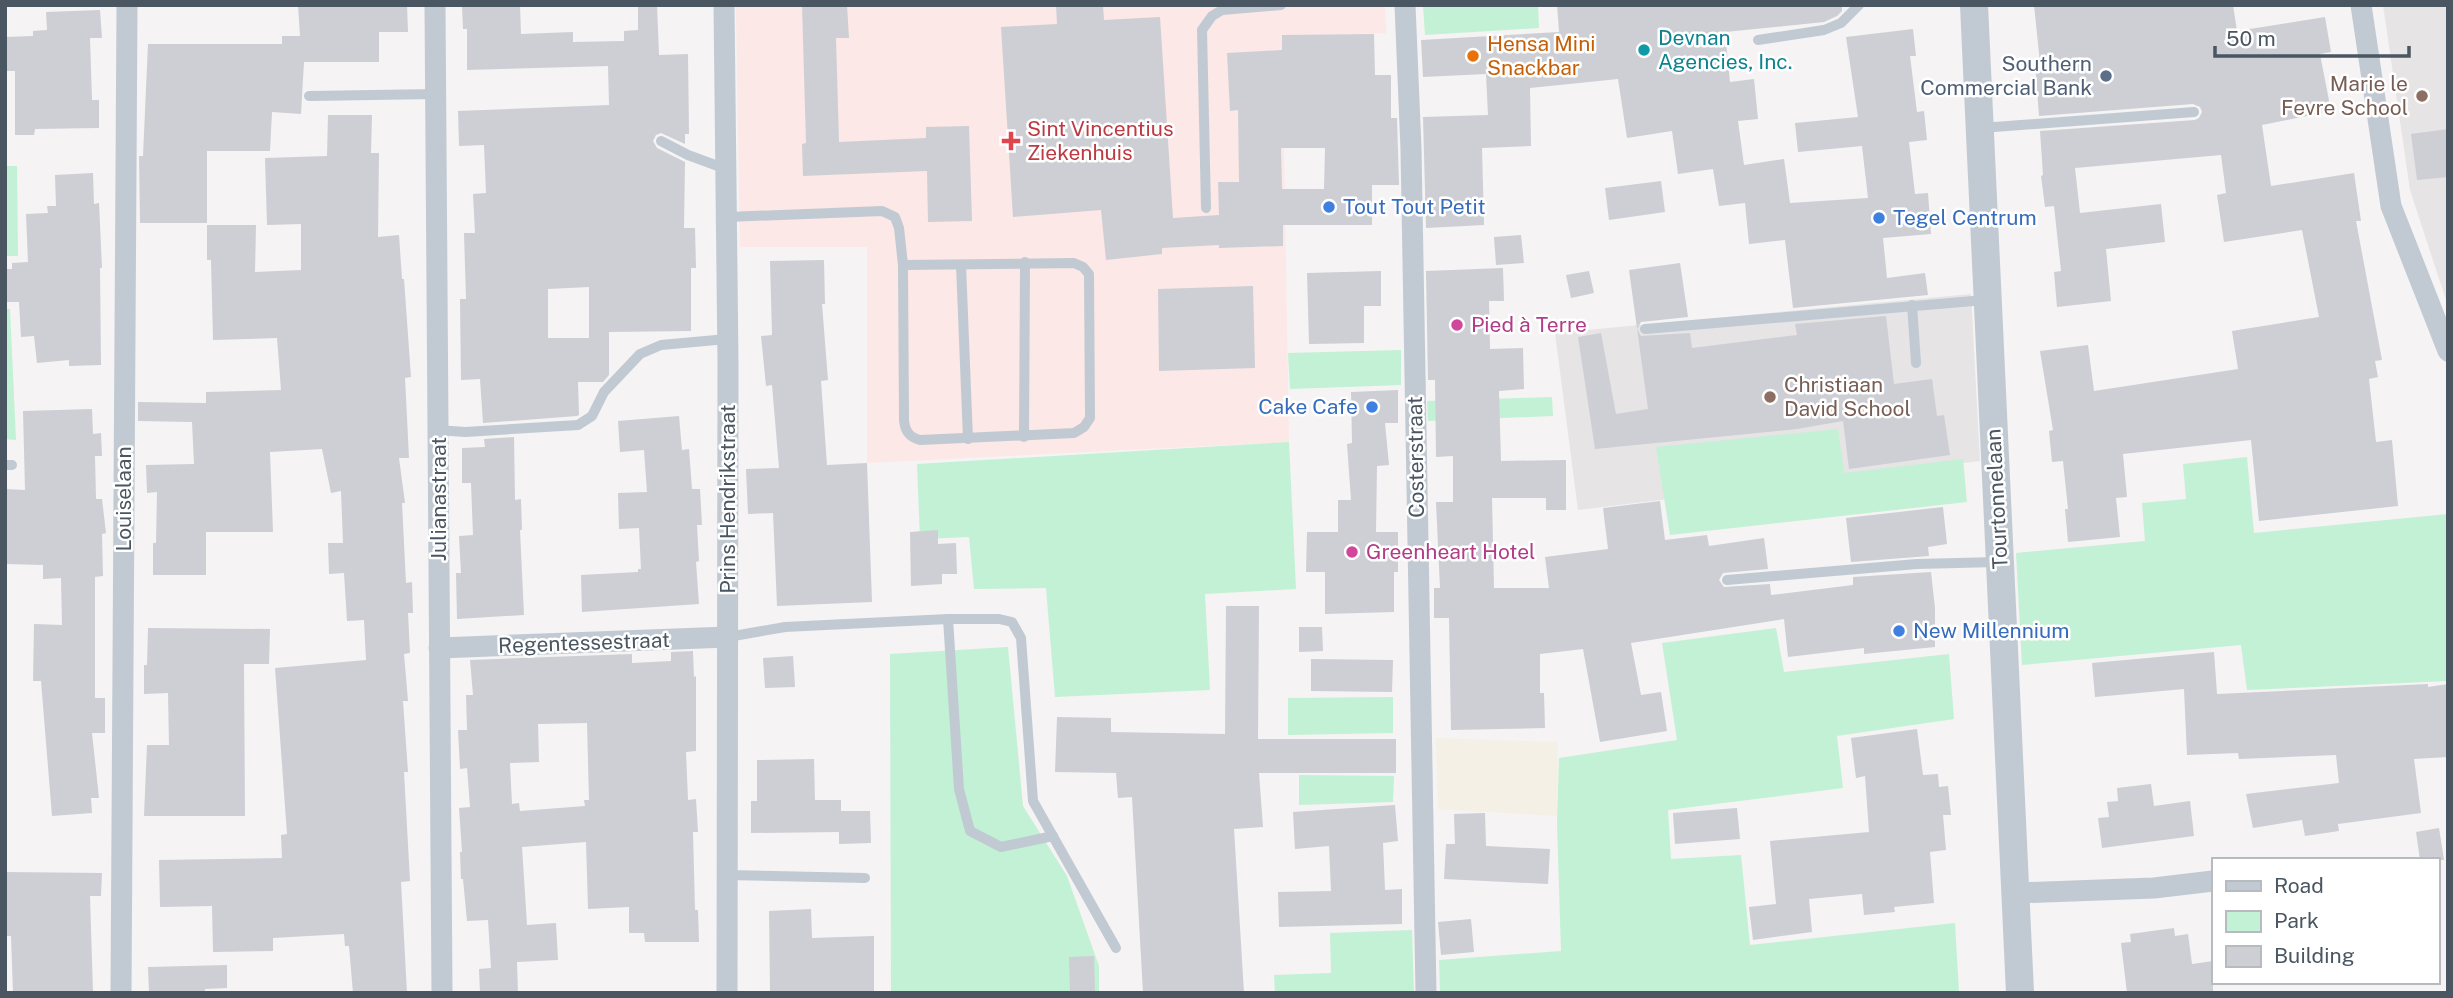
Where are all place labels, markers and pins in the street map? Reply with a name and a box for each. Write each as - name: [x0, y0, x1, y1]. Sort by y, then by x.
- place label: Devnan Agencies, Inc.: [1658, 25, 1792, 74]
- place label: Hensa Mini Snackbar: [1487, 31, 1595, 80]
- marker: Devnan Agencies, Inc.: [1636, 42, 1652, 58]
- marker: Hensa Mini Snackbar: [1465, 48, 1481, 64]
- place label: Southern Commercial Bank: [1920, 51, 2092, 100]
- marker: Southern Commercial Bank: [2098, 68, 2114, 84]
- place label: Marie le Fevre School: [2281, 71, 2408, 120]
- marker: Marie le Fevre School: [2414, 88, 2430, 104]
- place label: Sint Vincentius Ziekenhuis: [1027, 116, 1174, 165]
- marker: Sint Vincentius Ziekenhuis: [1001, 131, 1021, 151]
- place label: Tout Tout Petit: [1343, 194, 1486, 219]
- marker: Tout Tout Petit: [1321, 199, 1337, 215]
- place label: Tegel Centrum: [1893, 205, 2037, 230]
- marker: Tegel Centrum: [1871, 210, 1887, 226]
- place label: Pied à Terre: [1471, 312, 1587, 337]
- marker: Pied à Terre: [1449, 317, 1465, 333]
- place label: Christiaan David School: [1784, 372, 1911, 421]
- marker: Christiaan David School: [1762, 389, 1778, 405]
- place label: Cake Cafe: [1258, 394, 1358, 419]
- marker: Cake Cafe: [1364, 399, 1380, 415]
- place label: Greenheart Hotel: [1366, 539, 1535, 564]
- marker: Greenheart Hotel: [1344, 544, 1360, 560]
- place label: New Millennium: [1913, 618, 2070, 643]
- marker: New Millennium: [1891, 623, 1907, 639]

